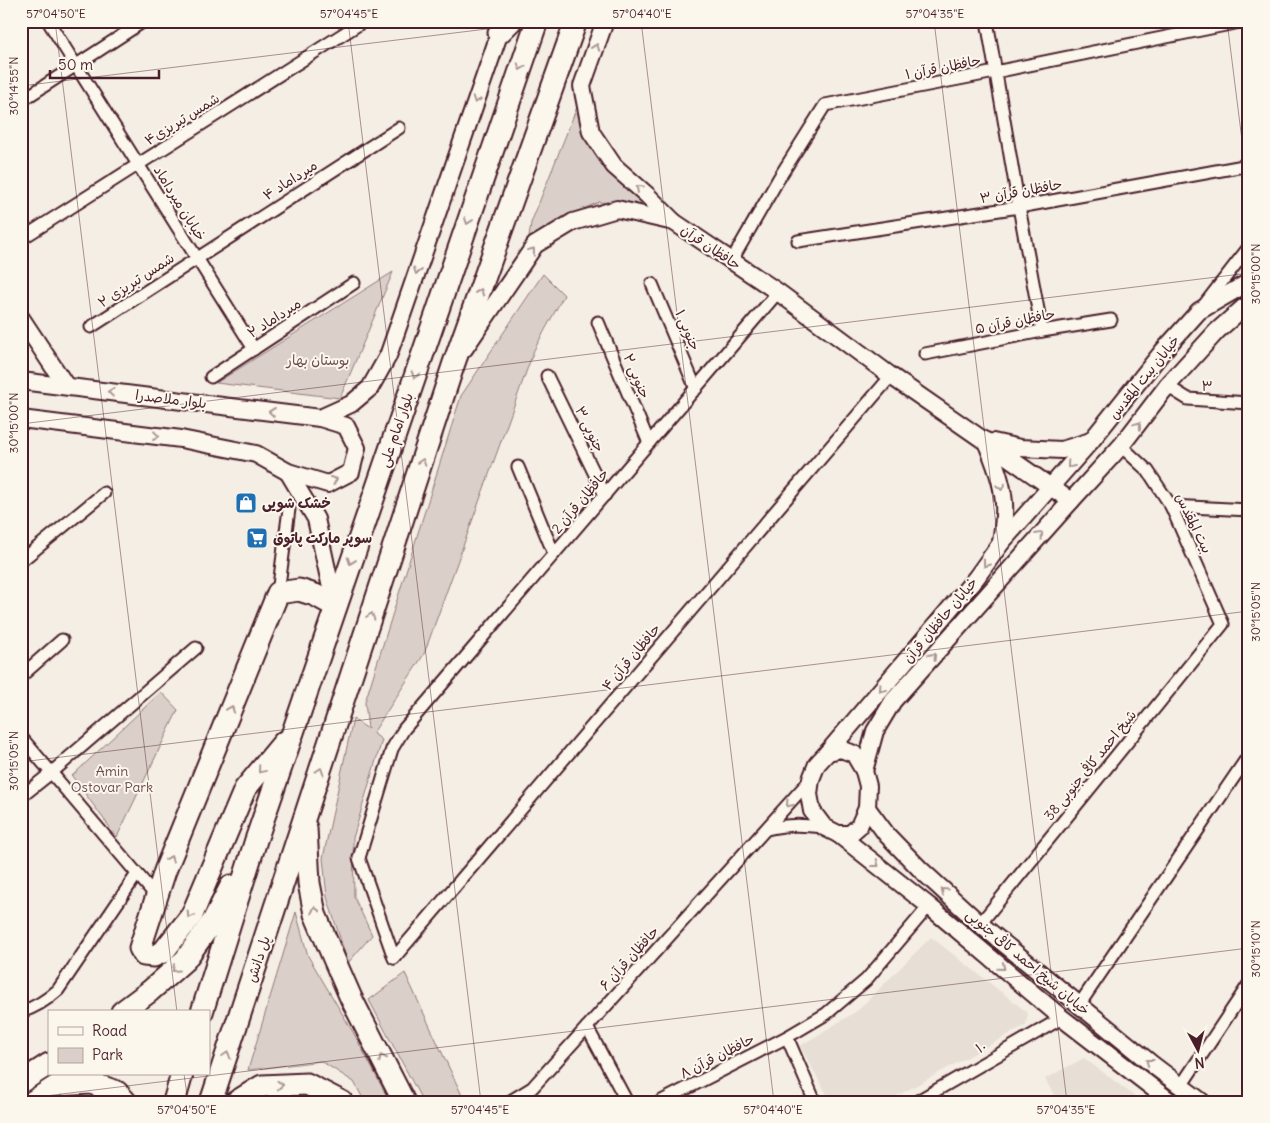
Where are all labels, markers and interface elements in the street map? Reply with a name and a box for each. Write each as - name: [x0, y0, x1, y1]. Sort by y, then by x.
- text: 57°04'50"E: [26, 6, 86, 21]
- text: 57°04'45"E: [320, 6, 378, 21]
- text: 57°04'40"E: [612, 6, 672, 21]
- text: 57°04'35"E: [906, 6, 964, 21]
- one-way arrow: [590, 44, 600, 52]
- scale bar: [50, 48, 159, 80]
- street label: حافظان قرآن ۱: [904, 51, 982, 83]
- text: 50 m: [58, 55, 93, 74]
- text: 30°14'55"N: [6, 57, 21, 115]
- one-way arrow: [517, 63, 527, 71]
- street label: شمس تیریزی۴: [141, 89, 223, 149]
- one-way arrow: [471, 96, 481, 104]
- street label: میرداماد ۴: [259, 156, 321, 204]
- street label: خیابان میرداماد: [150, 162, 210, 244]
- street label: حافظان قرآن ۳: [978, 175, 1064, 207]
- one-way arrow: [636, 186, 645, 194]
- one-way arrow: [464, 216, 474, 225]
- street label: حافظان قرآن: [678, 220, 744, 274]
- text: 30°15'00"N: [1248, 244, 1263, 304]
- one-way arrow: [526, 248, 534, 257]
- street label: شمس تبریزی ۲: [94, 249, 178, 311]
- one-way arrow: [413, 266, 423, 274]
- one-way arrow: [474, 288, 484, 296]
- street label: میرداماد ۲: [244, 294, 304, 342]
- street label: حافظان قرآن ۵: [973, 304, 1057, 338]
- street label: جنوبی ۱: [670, 307, 705, 354]
- street label: خیابان بیت المقدس: [1105, 331, 1183, 423]
- park label: بوستان بهار: [286, 351, 349, 369]
- street label: جنوبی ۲: [619, 351, 654, 402]
- one-way arrow: [411, 370, 421, 378]
- street label: ۳: [1201, 377, 1213, 395]
- street label: بلوار ملاصدرا: [134, 386, 208, 412]
- one-way arrow: [106, 387, 114, 398]
- street label: بلوار امام علی: [375, 390, 419, 470]
- text: 30°15'00"N: [6, 393, 21, 453]
- street label: جنوبی ۳: [570, 403, 609, 455]
- one-way arrow: [268, 407, 276, 418]
- one-way arrow: [1132, 422, 1140, 431]
- one-way arrow: [153, 430, 161, 441]
- one-way arrow: [416, 458, 426, 467]
- one-way arrow: [1067, 459, 1076, 468]
- street label: حافظان قرآن 2: [548, 465, 612, 537]
- one-way arrow: [329, 476, 338, 487]
- one-way arrow: [995, 483, 1006, 492]
- street label: بیت المقدس: [1172, 490, 1216, 556]
- shop icon: خشک شویی: [234, 491, 258, 515]
- place label: خشک شویی: [262, 494, 331, 513]
- supermarket icon: سوپر مارکت پاتوق: [245, 526, 269, 550]
- place label: سوپر مارکت پاتوق: [273, 529, 372, 548]
- one-way arrow: [1035, 531, 1044, 540]
- one-way arrow: [347, 557, 357, 565]
- one-way arrow: [983, 558, 992, 568]
- street label: خیابان حافظان قرآن: [899, 573, 981, 667]
- text: 30°15'05"N: [1248, 582, 1263, 642]
- one-way arrow: [365, 613, 375, 621]
- street label: حافظان قرآن ۴: [598, 620, 664, 694]
- one-way arrow: [927, 653, 936, 662]
- one-way arrow: [879, 683, 888, 692]
- one-way arrow: [225, 705, 235, 713]
- street label: شیخ احمد کافی جنوبی 38: [1040, 706, 1141, 825]
- text: 30°15'05"N: [6, 731, 21, 791]
- park label: Amin Ostovar Park: [71, 762, 153, 796]
- one-way arrow: [258, 764, 267, 773]
- one-way arrow: [314, 767, 324, 775]
- one-way arrow: [786, 798, 795, 807]
- one-way arrow: [164, 855, 174, 864]
- one-way arrow: [870, 859, 879, 867]
- one-way arrow: [940, 888, 949, 897]
- street label: خیابان شیخ احمد کافی جنوبی: [962, 905, 1094, 1020]
- one-way arrow: [310, 906, 321, 915]
- one-way arrow: [187, 910, 197, 919]
- text: 30°15'10"N: [1248, 920, 1263, 978]
- street label: حافظان قرآن ۶: [595, 922, 663, 994]
- street label: پل دانش: [242, 933, 275, 985]
- one-way arrow: [996, 962, 1005, 970]
- one-way arrow: [171, 963, 180, 972]
- legend: [48, 1010, 210, 1076]
- text: Road: [92, 1021, 127, 1040]
- north arrow: [1172, 1026, 1222, 1076]
- street label: حافظان قرآن ۸: [677, 1029, 757, 1083]
- street label: ۱۰: [972, 1037, 990, 1057]
- text: Park: [92, 1045, 123, 1064]
- one-way arrow: [221, 1052, 231, 1060]
- text: N: [1194, 1053, 1205, 1072]
- one-way arrow: [378, 1054, 388, 1063]
- one-way arrow: [1146, 1060, 1155, 1068]
- one-way arrow: [277, 1080, 285, 1090]
- text: 57°04'50"E: [157, 1102, 217, 1117]
- text: 57°04'45"E: [451, 1102, 509, 1117]
- text: 57°04'40"E: [743, 1102, 803, 1117]
- text: 57°04'35"E: [1037, 1102, 1095, 1117]

